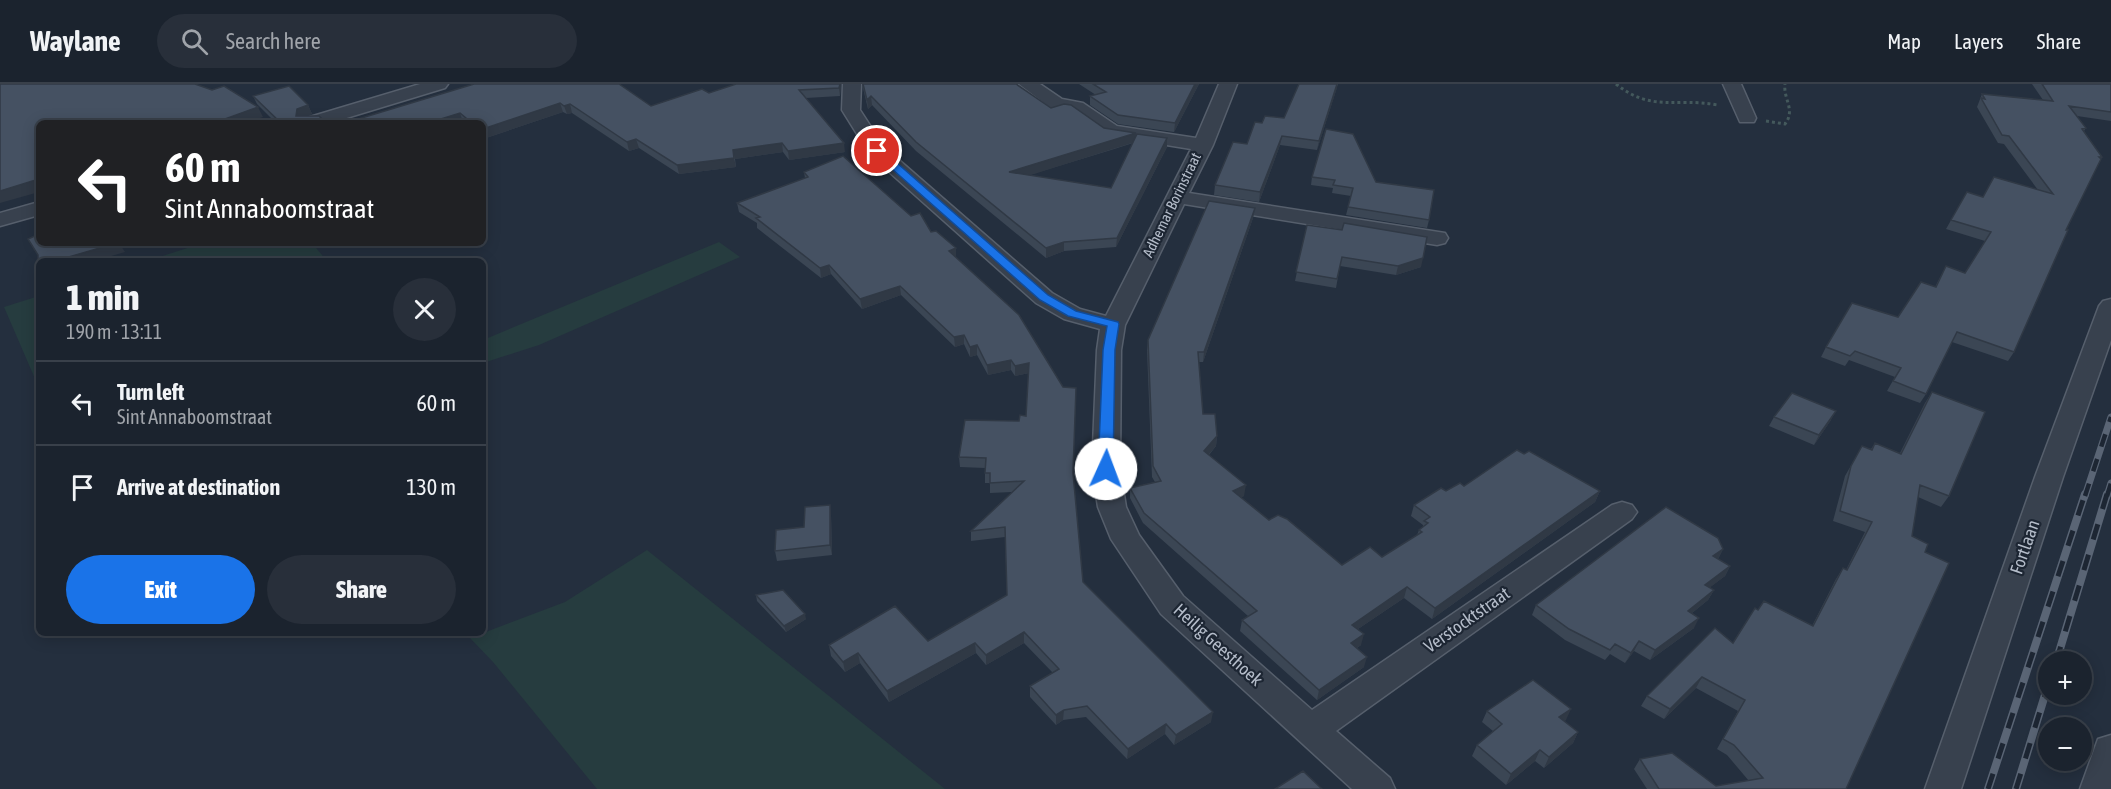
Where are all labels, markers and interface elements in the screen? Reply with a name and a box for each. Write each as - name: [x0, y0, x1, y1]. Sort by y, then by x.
- search box: [157, 14, 577, 68]
- text: Waylane: [30, 25, 121, 57]
- icon: search: [178, 25, 211, 58]
- text: Search here: [226, 28, 321, 54]
- text: Map: [1887, 29, 1921, 53]
- text: Layers: [1954, 29, 2004, 53]
- text: Share: [2037, 29, 2081, 53]
- pin: [851, 125, 902, 176]
- icon: arrive: [860, 134, 893, 167]
- text: 60 m: [165, 143, 240, 191]
- icon: left: [66, 144, 144, 222]
- street label: Adhemar Borinstraat: [1139, 150, 1204, 260]
- text: Sint Annaboomstraat: [165, 193, 374, 224]
- text: 1 min: [66, 276, 140, 318]
- button: close: [393, 278, 456, 341]
- text: 190 m · 13:11: [66, 320, 162, 343]
- text: Turn left: [117, 379, 184, 405]
- icon: left: [66, 387, 99, 420]
- text: 60 m: [416, 390, 456, 416]
- text: Sint Annaboomstraat: [117, 405, 272, 428]
- position arrow: [1074, 437, 1138, 501]
- icon: arrive: [66, 471, 99, 504]
- text: Arrive at destination: [117, 474, 280, 500]
- text: 130 m: [406, 474, 456, 500]
- street label: Fortlaan: [2005, 517, 2044, 577]
- button: Exit: [66, 555, 255, 624]
- button: Share: [267, 555, 456, 624]
- street label: Verstocktstraat: [1420, 582, 1514, 657]
- street label: Heilig Geesthoek: [1170, 599, 1267, 690]
- map controls: [2038, 651, 2092, 771]
- button: +: [2038, 651, 2092, 705]
- button: −: [2038, 717, 2092, 771]

